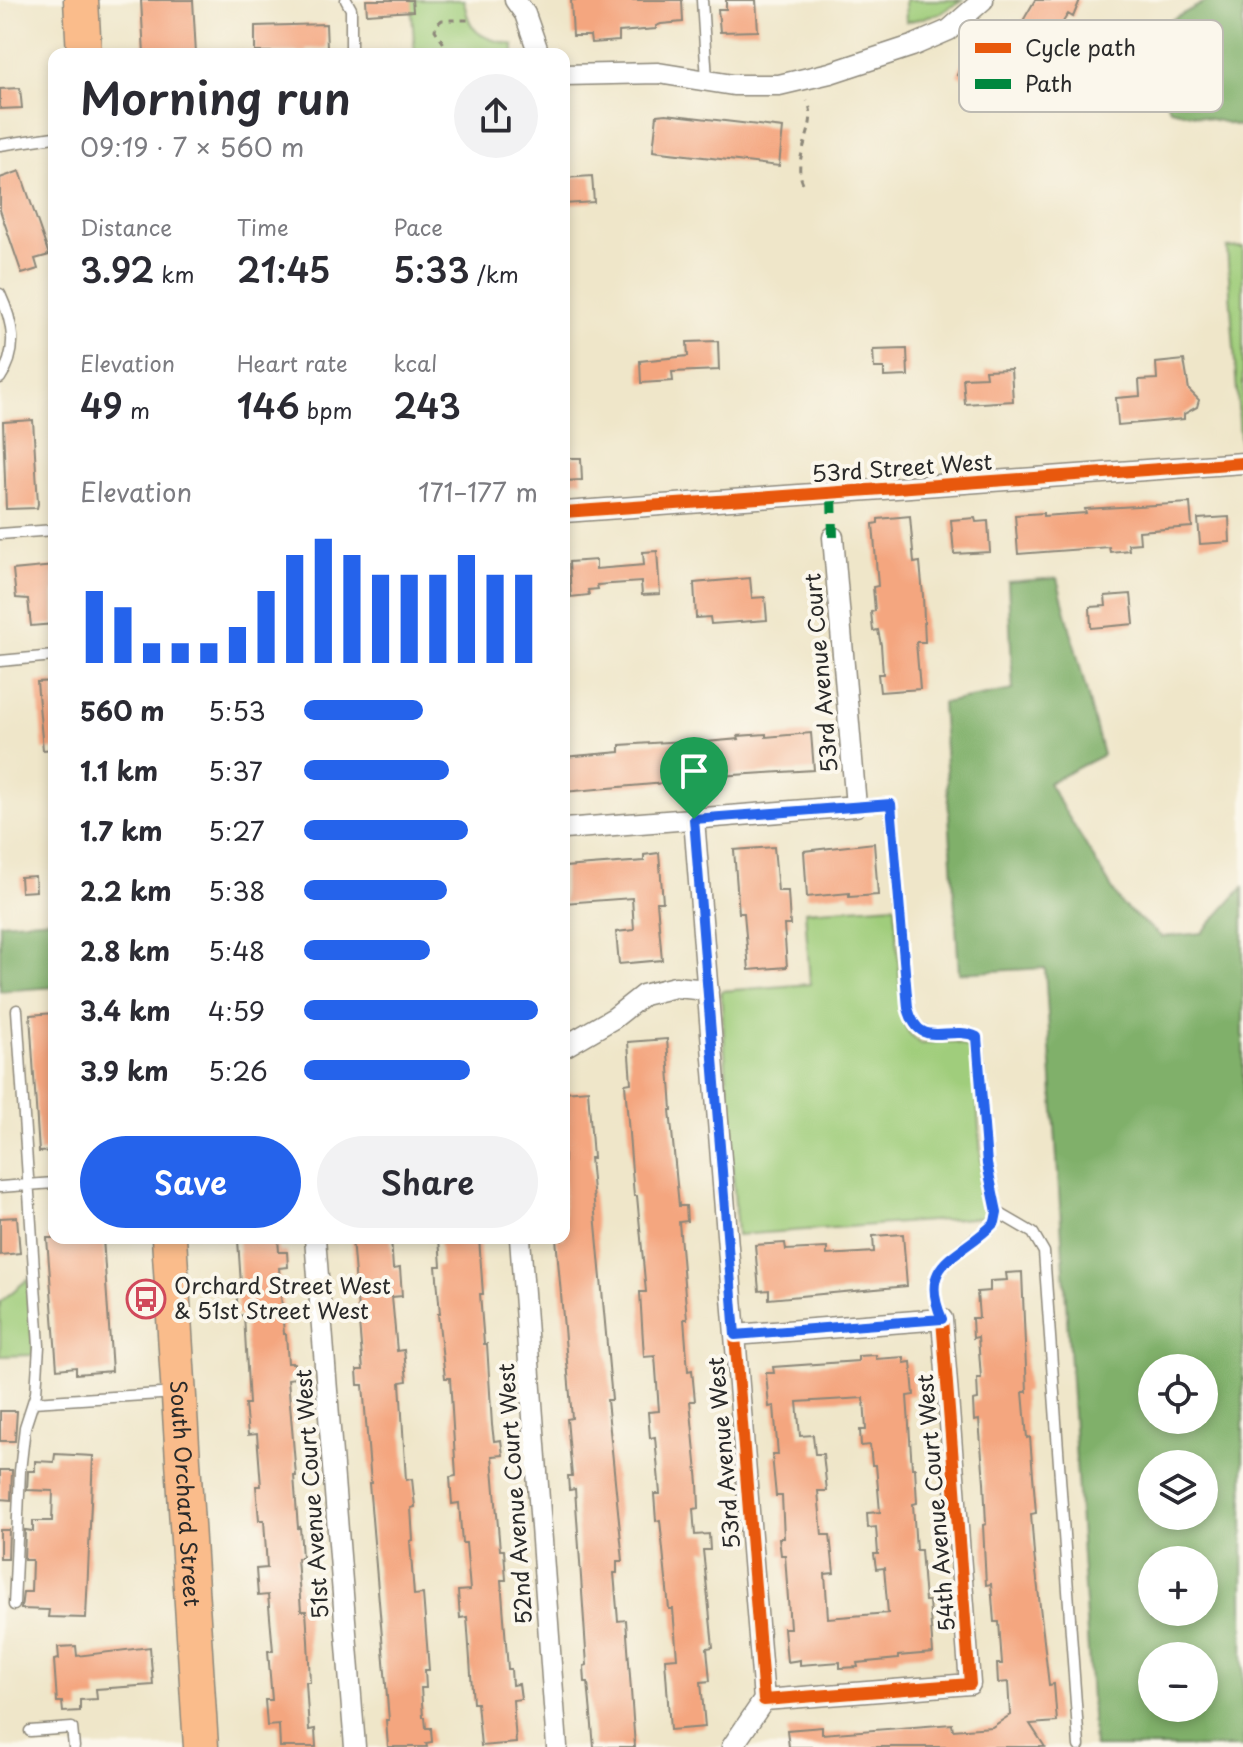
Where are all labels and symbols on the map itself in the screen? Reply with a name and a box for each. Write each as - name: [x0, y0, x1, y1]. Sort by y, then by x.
- legend: [959, 20, 1223, 112]
- text: Cycle path: [1025, 30, 1136, 63]
- text: Path: [1025, 66, 1073, 99]
- street label: 53rd Street West: [811, 444, 993, 489]
- street label: 53rd Avenue Court: [794, 572, 845, 774]
- pin: [660, 737, 728, 819]
- place label: Orchard Street West & 51st Street West: [174, 1268, 391, 1326]
- bus stop icon: Orchard Street West & 51st Street West: [125, 1278, 167, 1320]
- street label: 53rd Avenue West: [698, 1356, 747, 1550]
- street label: 52nd Avenue Court West: [488, 1362, 539, 1626]
- street label: 51st Avenue Court West: [285, 1368, 336, 1620]
- street label: 54th Avenue Court West: [907, 1373, 962, 1633]
- street label: South Orchard Street: [163, 1379, 210, 1608]

